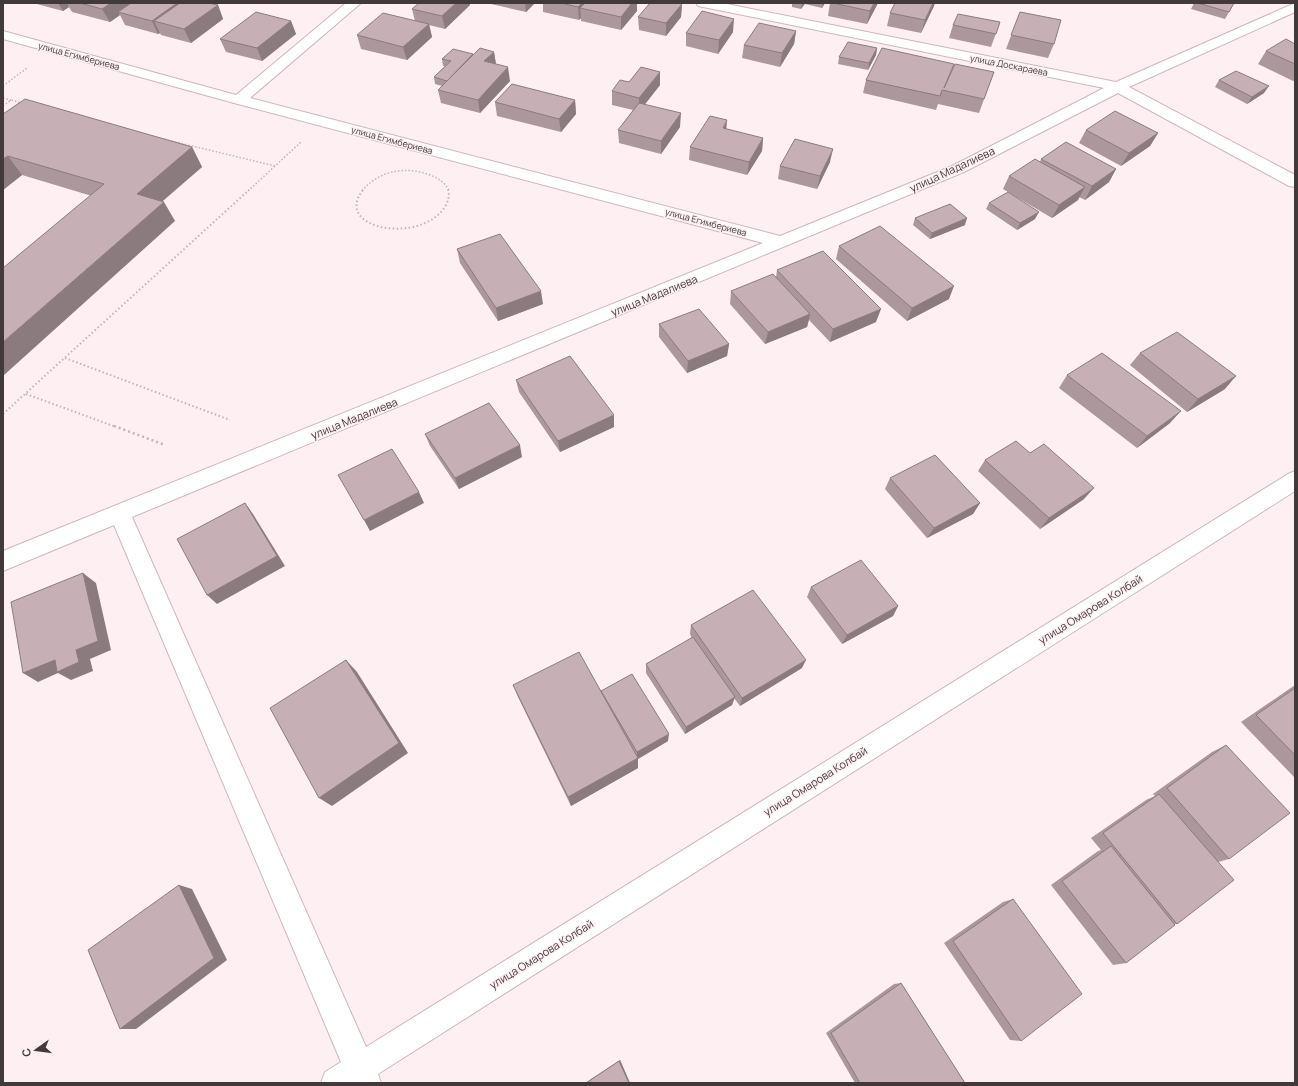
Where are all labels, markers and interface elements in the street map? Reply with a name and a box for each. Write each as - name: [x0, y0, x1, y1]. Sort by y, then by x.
- street label: улица Егимбериева: [37, 39, 121, 73]
- street label: улица Доскараева: [969, 51, 1049, 79]
- street label: улица Егимбериева: [350, 123, 434, 157]
- street label: улица Мадалиева: [907, 143, 997, 195]
- street label: улица Егимбериева: [664, 205, 748, 239]
- street label: улица Мадалиева: [608, 271, 700, 319]
- street label: улица Мадалиева: [308, 394, 400, 442]
- street label: улица Омарова Колбай: [1035, 571, 1145, 647]
- street label: улица Омарова Колбай: [760, 743, 870, 819]
- street label: улица Омарова Колбай: [486, 916, 596, 992]
- north arrow: [16, 1030, 56, 1070]
- text: С: [18, 1047, 34, 1058]

